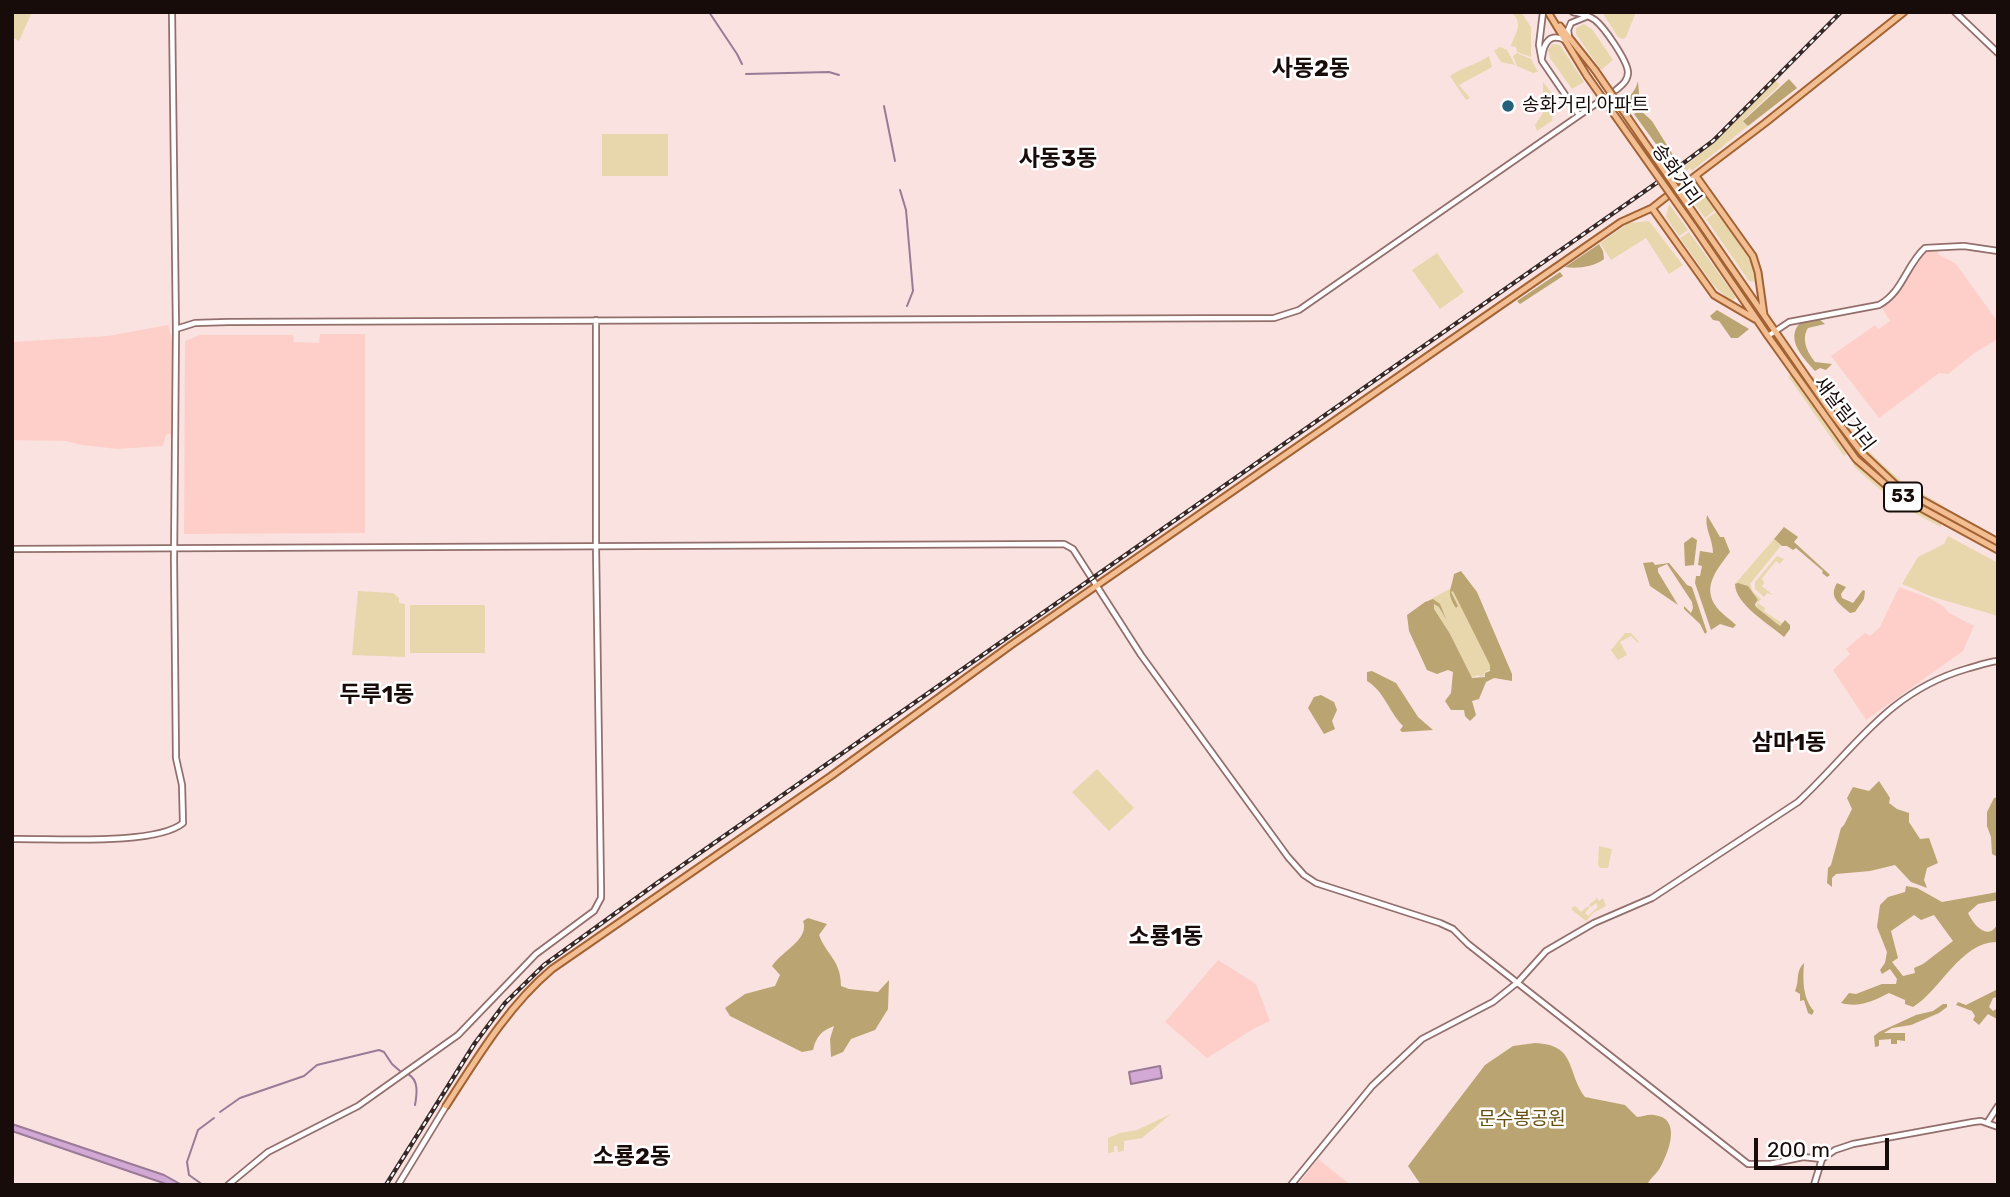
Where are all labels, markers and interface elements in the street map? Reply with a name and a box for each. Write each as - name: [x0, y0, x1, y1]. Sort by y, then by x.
- district label: 사동2동: [1272, 55, 1350, 83]
- place label: 송화거리 아파트: [1522, 95, 1649, 117]
- marker: 송화거리 아파트: [1500, 98, 1516, 114]
- street label: 송화거리: [1647, 140, 1705, 210]
- district label: 사동3동: [1019, 145, 1097, 173]
- street label: 새살림거리: [1809, 372, 1879, 456]
- road number: 53: [1884, 482, 1922, 512]
- district label: 두루1동: [340, 681, 414, 709]
- district label: 삼마1동: [1752, 729, 1826, 757]
- district label: 소룡1동: [1129, 923, 1203, 951]
- park label: 문수봉공원: [1478, 1109, 1566, 1131]
- scale bar: [1758, 1124, 1893, 1168]
- text: 200 m: [1767, 1137, 1830, 1162]
- district label: 소룡2동: [593, 1143, 671, 1171]

